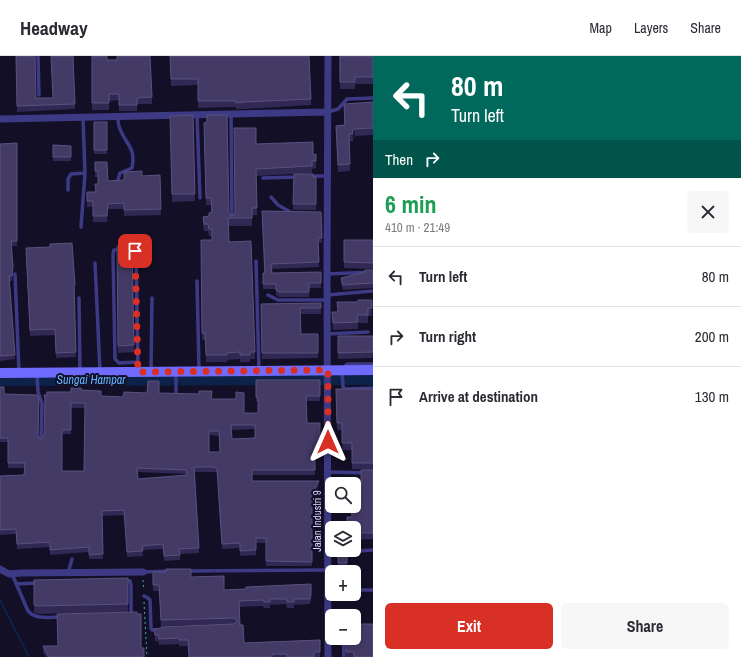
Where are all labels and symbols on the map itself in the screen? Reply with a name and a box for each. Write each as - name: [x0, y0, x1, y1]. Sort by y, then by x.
- pin: [118, 234, 152, 268]
- water label: Sungai Hampar: [57, 372, 126, 388]
- position arrow: [307, 421, 349, 463]
- street label: Jalan Industri 9: [310, 490, 324, 552]

